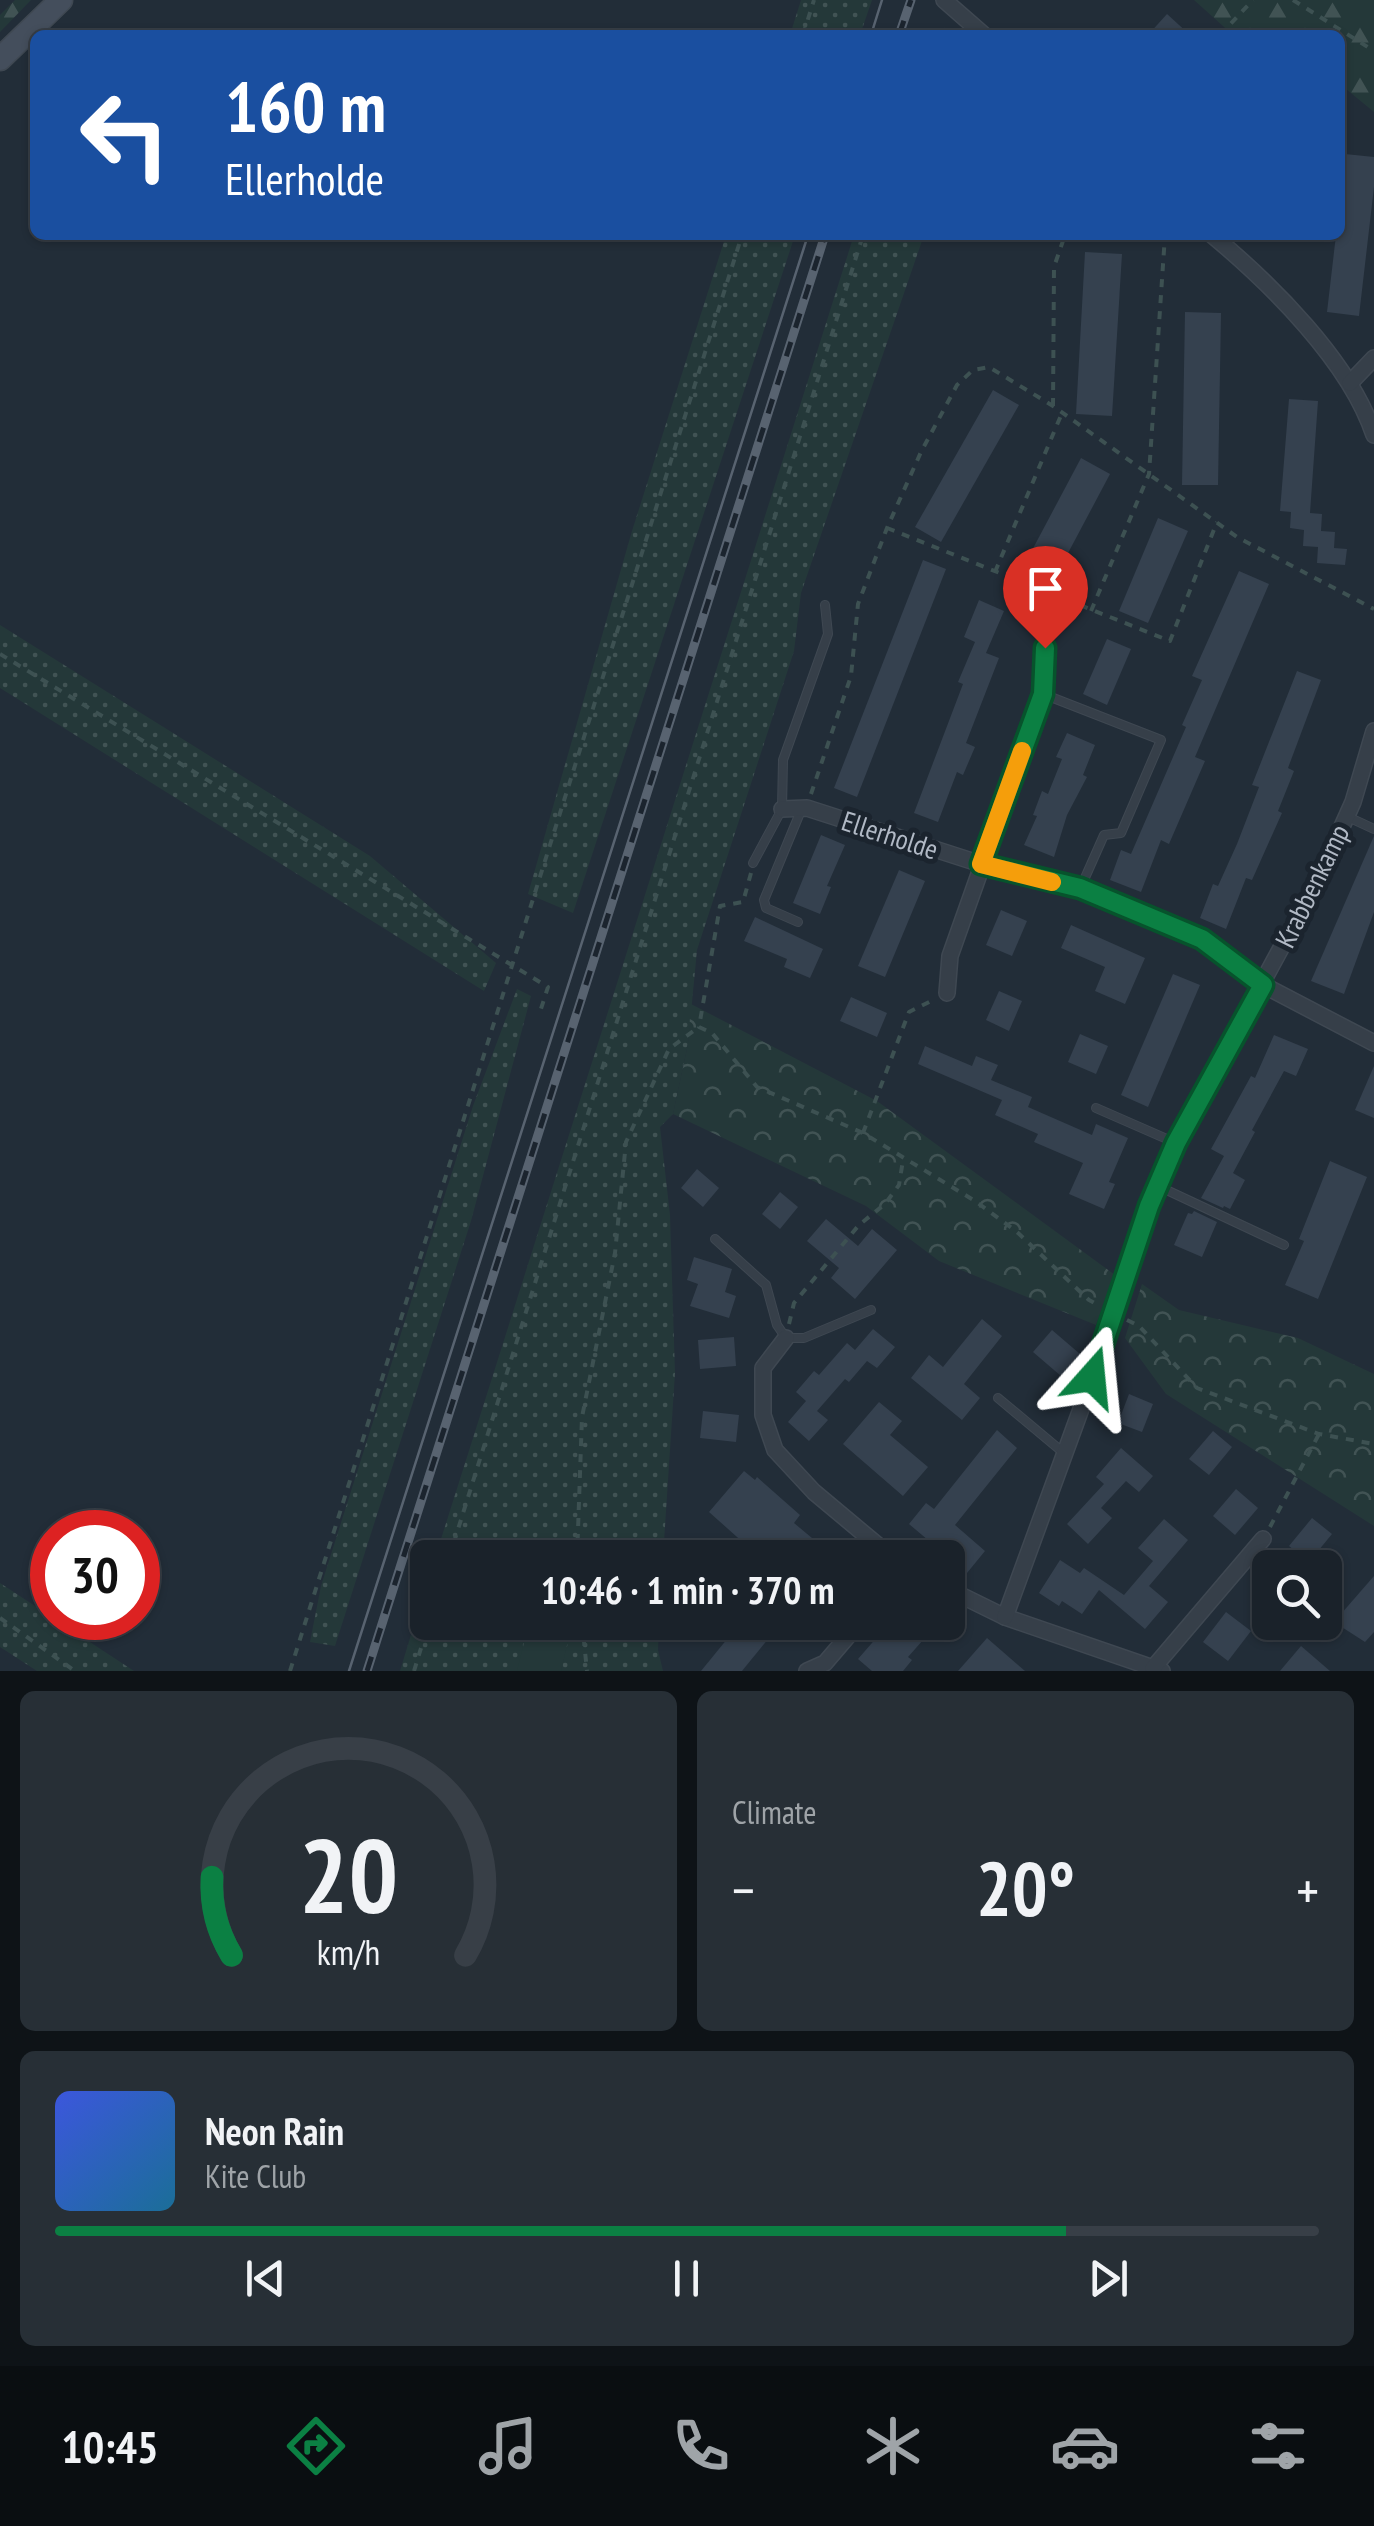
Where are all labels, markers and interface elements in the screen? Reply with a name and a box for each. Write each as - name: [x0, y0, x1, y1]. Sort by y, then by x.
- text: 160 m: [225, 61, 386, 151]
- icon: left: [60, 70, 190, 200]
- text: Ellerholde: [225, 149, 384, 207]
- pin: [1003, 546, 1088, 649]
- icon: arrive: [1018, 561, 1073, 616]
- street label: Ellerholde: [837, 802, 943, 867]
- street label: Krabbenkamp: [1266, 818, 1357, 954]
- position arrow: [1040, 1325, 1144, 1429]
- speed limit sign: 30: [30, 1510, 160, 1640]
- map controls: [1252, 1550, 1342, 1640]
- button: search: [1252, 1550, 1342, 1640]
- text: 10:46 · 1 min · 370 m: [541, 1565, 834, 1614]
- text: Climate: [732, 1791, 816, 1833]
- text: 20: [299, 1807, 398, 1942]
- text: 20°: [976, 1840, 1075, 1937]
- text: −: [732, 1854, 755, 1925]
- text: +: [1296, 1854, 1319, 1925]
- text: km/h: [317, 1929, 380, 1975]
- text: Neon Rain: [205, 2106, 344, 2155]
- text: Kite Club: [205, 2155, 306, 2197]
- icon: previous: [238, 2251, 293, 2306]
- icon: pause: [659, 2251, 714, 2306]
- icon: next: [1081, 2251, 1136, 2306]
- icon: directions: [281, 2411, 351, 2481]
- icon: music: [473, 2411, 543, 2481]
- icon: phone: [666, 2411, 736, 2481]
- icon: climate: [858, 2411, 928, 2481]
- icon: car: [1050, 2411, 1120, 2481]
- icon: filters: [1243, 2411, 1313, 2481]
- text: 10:45: [61, 2417, 159, 2475]

